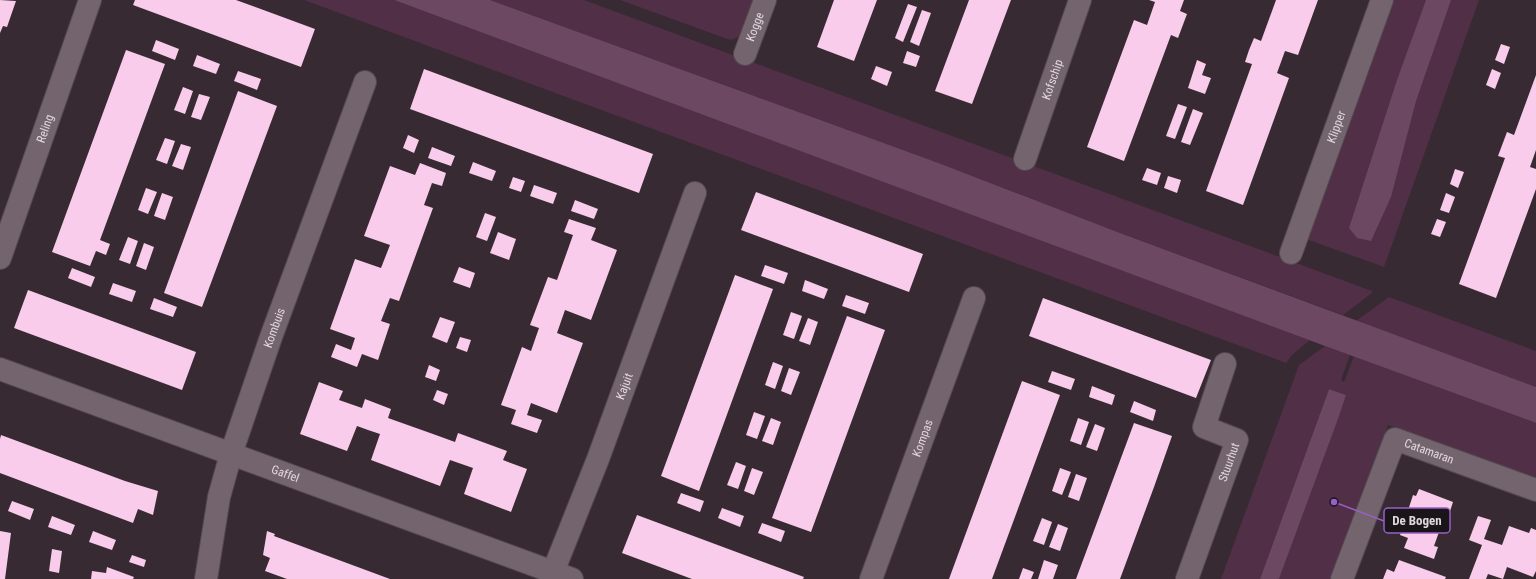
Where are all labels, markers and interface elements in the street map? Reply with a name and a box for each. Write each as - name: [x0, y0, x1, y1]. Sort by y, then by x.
- street label: Kogge: [743, 10, 767, 43]
- street label: Kofschip: [1039, 58, 1066, 102]
- street label: Klipper: [1324, 109, 1349, 145]
- street label: Reling: [34, 112, 57, 145]
- street label: Kombuis: [261, 306, 288, 350]
- street label: Kajuit: [613, 371, 636, 402]
- street label: Kompas: [909, 418, 936, 459]
- street label: Catamaran: [1402, 436, 1456, 467]
- street label: Stuurhut: [1216, 441, 1243, 484]
- street label: Gaffel: [269, 462, 301, 485]
- callout: De Bogen: [1384, 508, 1450, 533]
- text: De Bogen: [1392, 513, 1442, 528]

